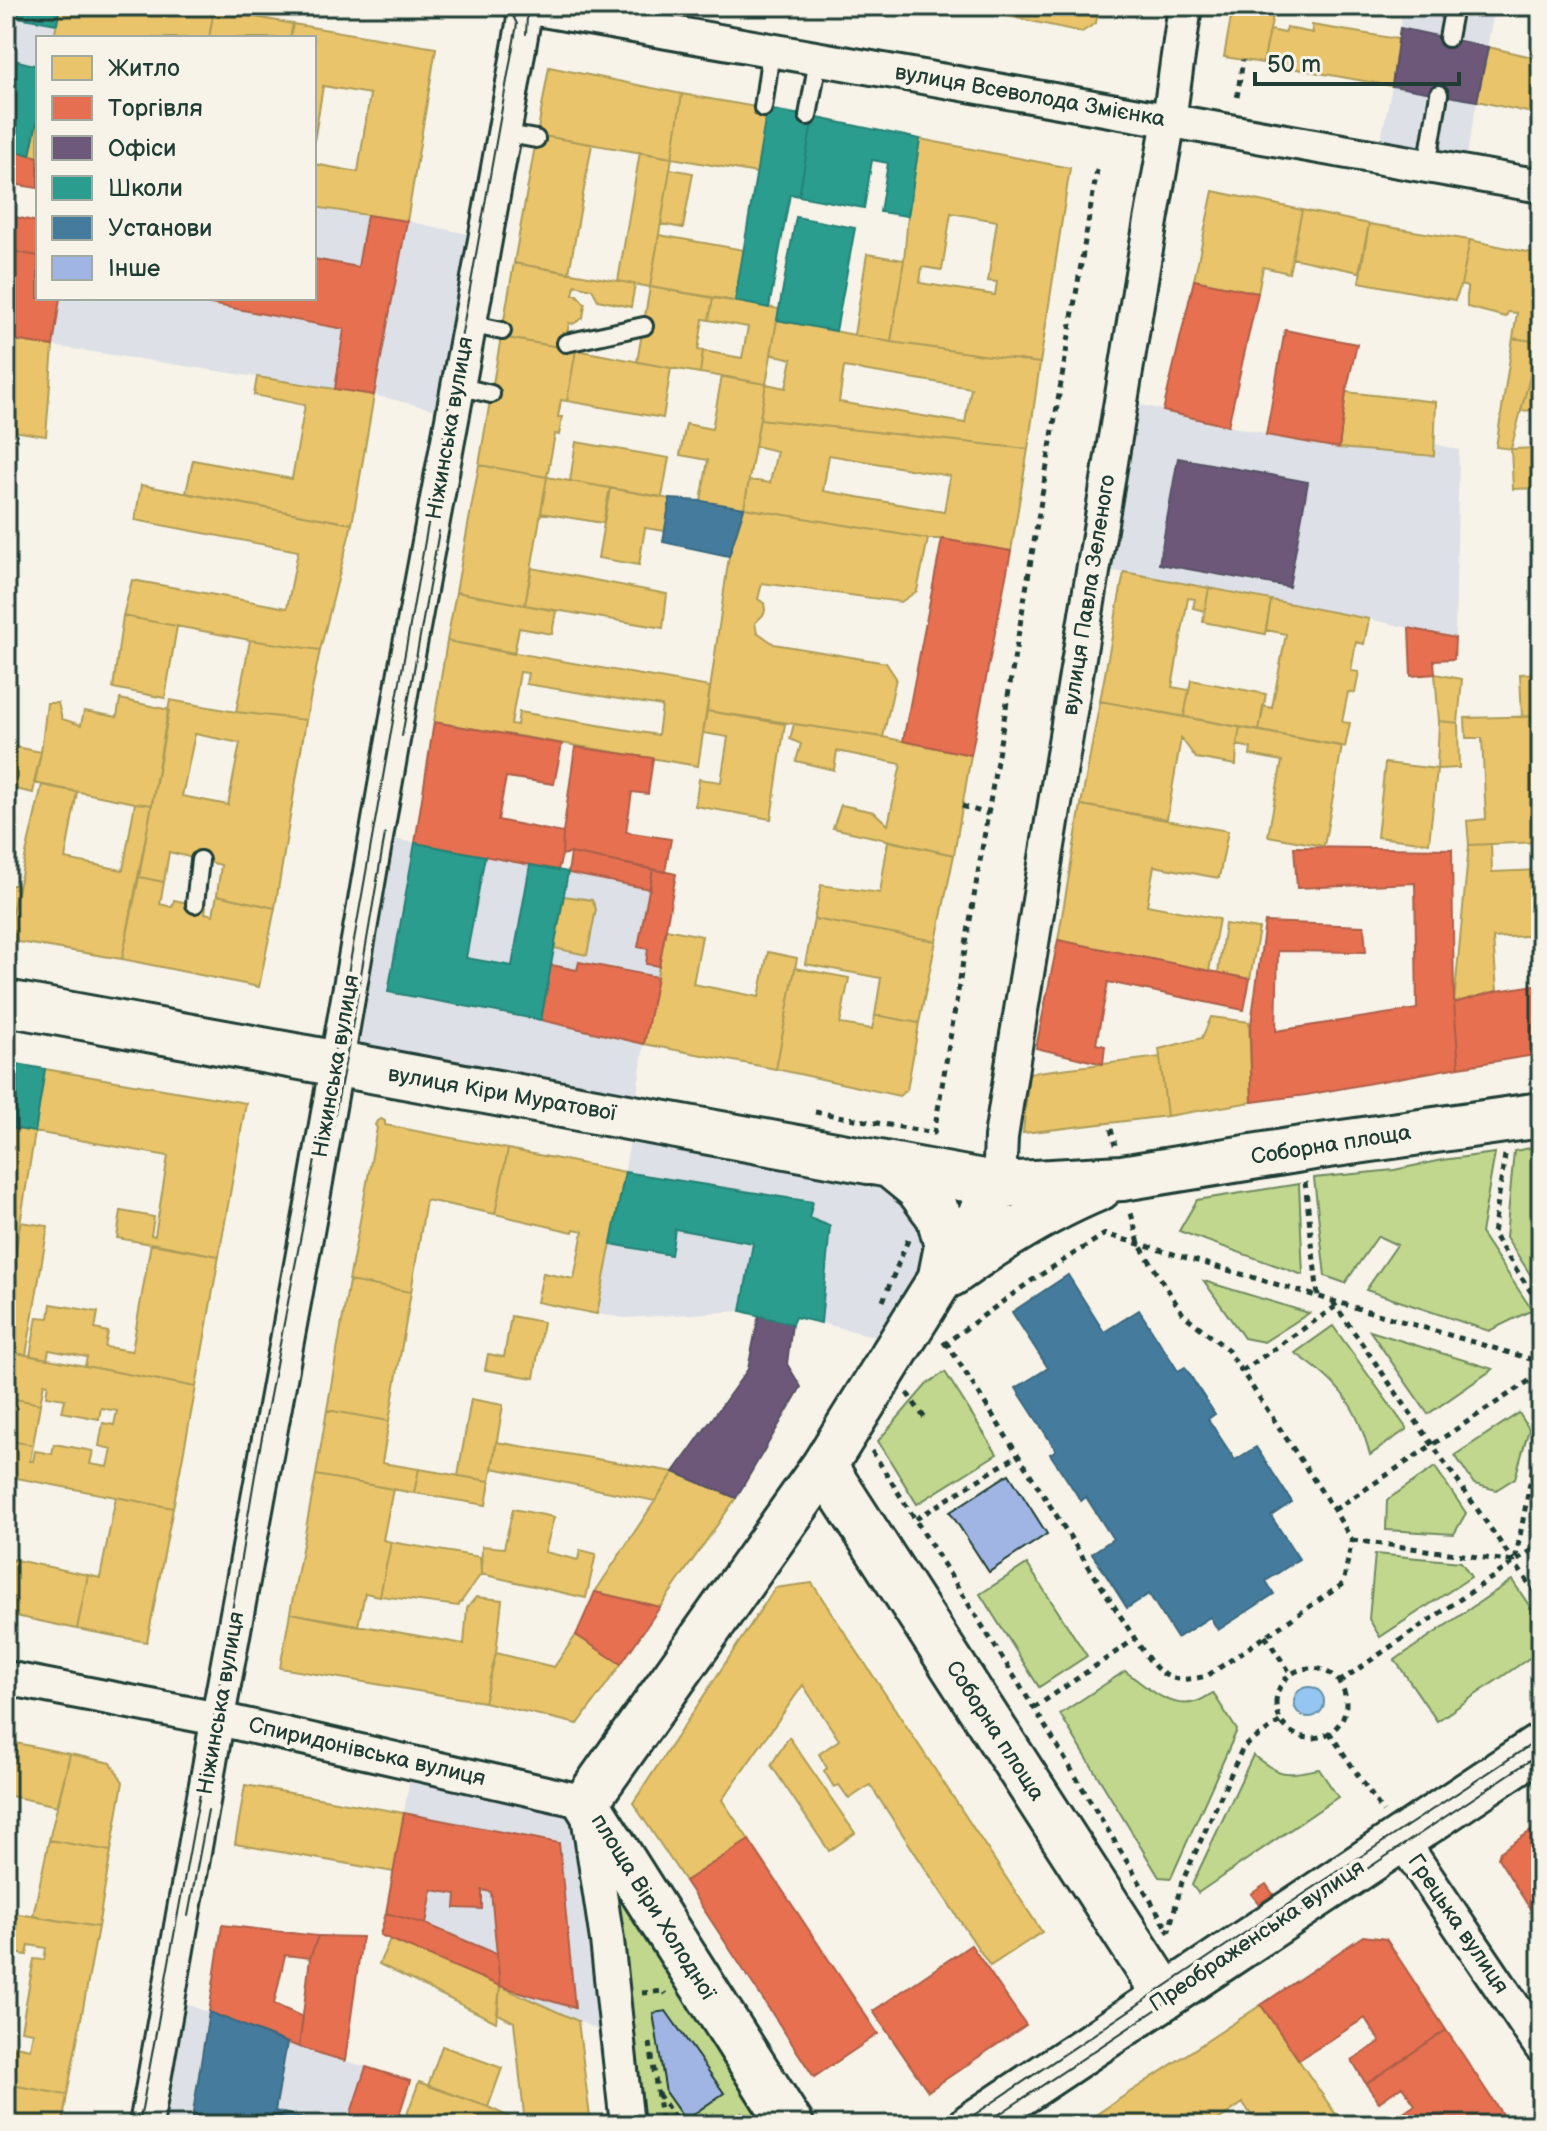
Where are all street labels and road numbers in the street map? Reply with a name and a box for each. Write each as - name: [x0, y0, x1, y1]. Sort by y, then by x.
- street label: вулиця Всеволода Змієнка: [893, 59, 1167, 133]
- street label: Ніжинська вулиця: [421, 334, 479, 522]
- street label: вулиця Павла Зеленого: [1057, 473, 1121, 717]
- street label: Ніжинська вулиця: [307, 972, 365, 1160]
- street label: вулиця Кіри Муратової: [386, 1061, 619, 1128]
- street label: Соборна площа: [1249, 1119, 1413, 1171]
- street label: Ніжинська вулиця: [192, 1609, 250, 1797]
- street label: Соборна площа: [940, 1656, 1050, 1806]
- street label: Спиридонівська вулиця: [246, 1712, 488, 1792]
- street label: площа Віри Холодної: [585, 1809, 722, 2006]
- street label: Грецька вулиця: [1401, 1849, 1515, 1999]
- street label: Преображенська вулиця: [1144, 1854, 1370, 2018]

